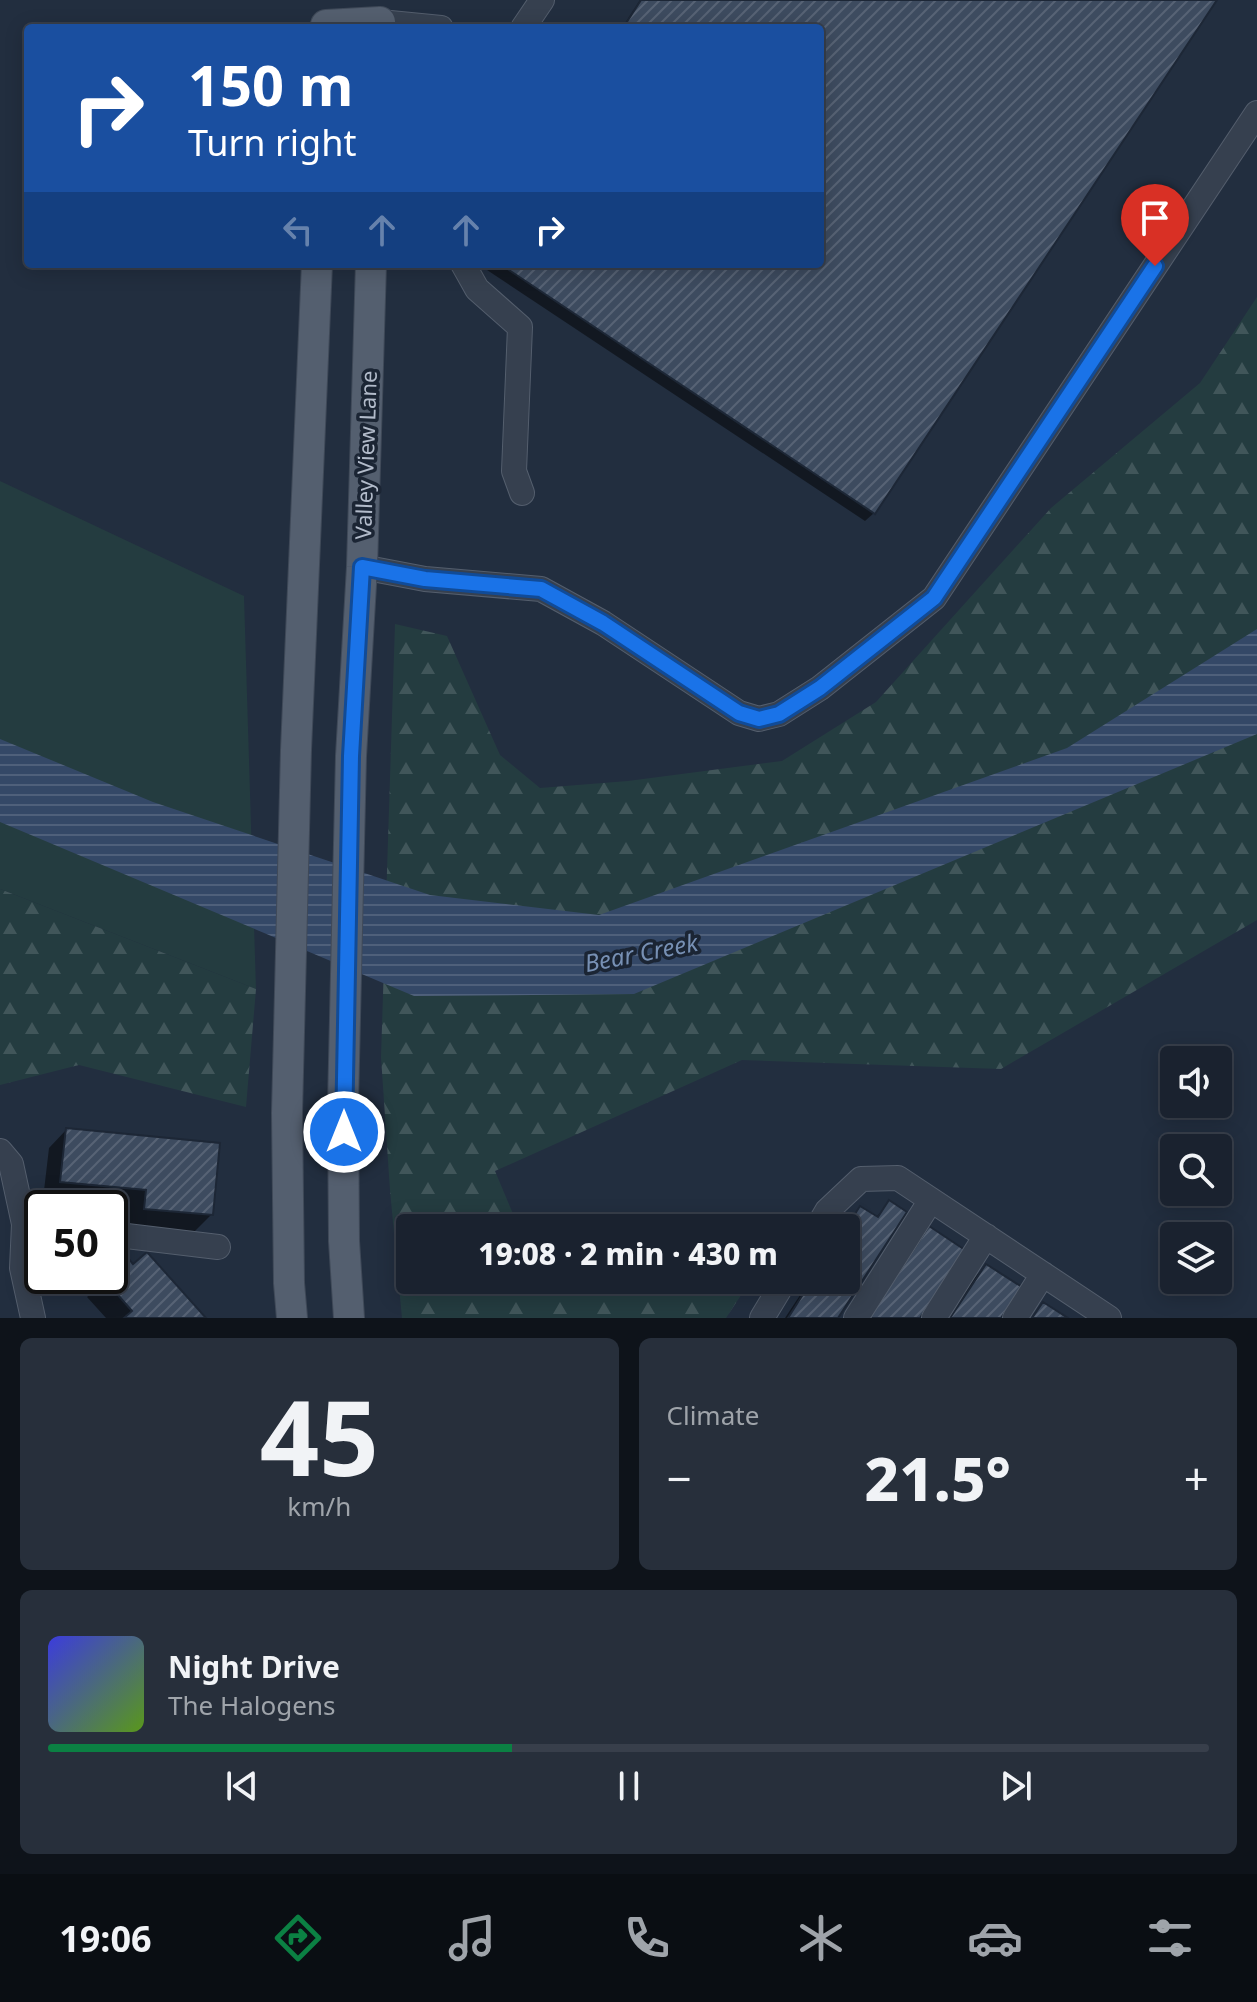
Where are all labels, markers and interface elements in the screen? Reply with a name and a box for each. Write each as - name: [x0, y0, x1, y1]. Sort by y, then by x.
- text: 150 m: [188, 46, 353, 122]
- icon: right: [56, 56, 160, 160]
- text: Turn right: [188, 118, 356, 167]
- pin: [1121, 184, 1189, 266]
- icon: arrive: [1133, 196, 1177, 240]
- icon: left: [276, 208, 320, 252]
- icon: ahead: [360, 208, 404, 252]
- icon: ahead: [444, 208, 488, 252]
- icon: right: [528, 208, 572, 252]
- street label: Valley View Lane: [347, 370, 383, 540]
- water label: Bear Creek: [582, 925, 702, 979]
- map controls: [1160, 1046, 1232, 1294]
- button: sound: [1160, 1046, 1232, 1118]
- position arrow: [302, 1090, 386, 1174]
- button: search: [1160, 1134, 1232, 1206]
- speed limit sign: 50: [24, 1190, 128, 1294]
- button: layers: [1160, 1222, 1232, 1294]
- text: 19:08 · 2 min · 430 m: [478, 1233, 778, 1274]
- text: 45: [260, 1365, 379, 1506]
- text: Climate: [667, 1397, 759, 1433]
- text: 21.5°: [864, 1437, 1011, 1519]
- text: −: [667, 1448, 692, 1508]
- text: +: [1184, 1448, 1209, 1508]
- text: km/h: [287, 1488, 351, 1524]
- text: Night Drive: [168, 1646, 340, 1687]
- text: The Halogens: [168, 1687, 335, 1723]
- icon: previous: [220, 1764, 264, 1808]
- icon: pause: [607, 1764, 651, 1808]
- icon: next: [994, 1764, 1038, 1808]
- icon: directions: [270, 1910, 326, 1966]
- icon: music: [444, 1910, 500, 1966]
- icon: phone: [619, 1910, 675, 1966]
- icon: climate: [793, 1910, 849, 1966]
- icon: car: [967, 1910, 1023, 1966]
- icon: filters: [1142, 1910, 1198, 1966]
- text: 19:06: [59, 1914, 152, 1963]

